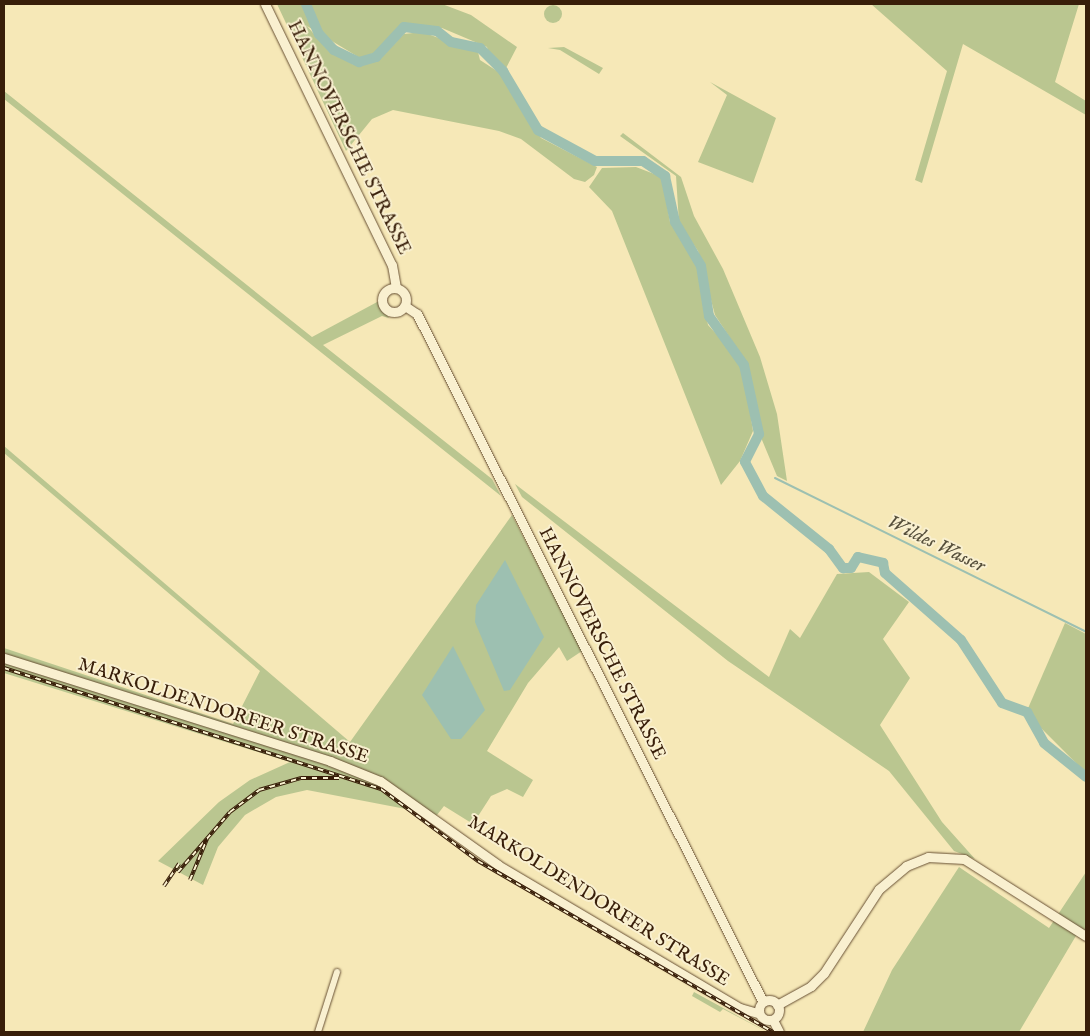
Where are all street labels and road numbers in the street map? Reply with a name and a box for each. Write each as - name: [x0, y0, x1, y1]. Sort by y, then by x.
- street label: HANNOVERSCHE STRASSE: [281, 17, 415, 259]
- street label: HANNOVERSCHE STRASSE: [532, 524, 670, 764]
- street label: MARKOLDENDORFER STRASSE: [75, 654, 371, 770]
- street label: MARKOLDENDORFER STRASSE: [463, 812, 733, 992]

